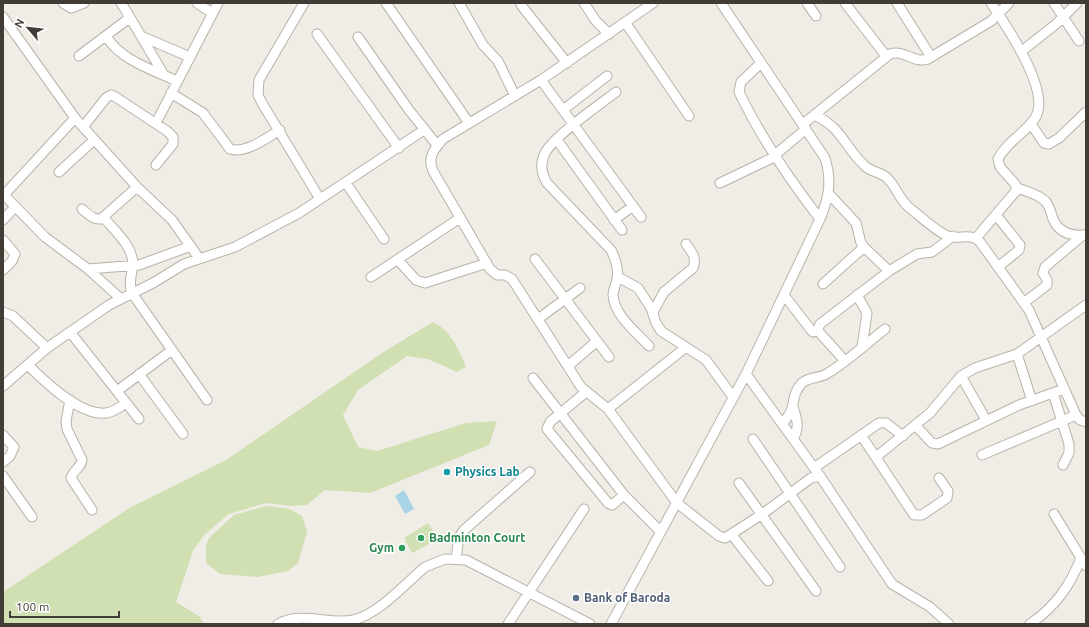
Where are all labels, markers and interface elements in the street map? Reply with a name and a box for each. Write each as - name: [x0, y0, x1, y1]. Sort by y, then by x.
- north arrow: [8, 8, 48, 48]
- text: N: [12, 17, 26, 30]
- place label: Physics Lab: [455, 465, 520, 478]
- marker: Physics Lab: [442, 467, 452, 477]
- place label: Badminton Court: [429, 531, 525, 544]
- marker: Badminton Court: [416, 533, 426, 543]
- place label: Gym: [369, 541, 394, 554]
- marker: Gym: [397, 543, 407, 553]
- place label: Bank of Baroda: [584, 591, 670, 604]
- scale bar: [10, 593, 119, 619]
- marker: Bank of Baroda: [571, 593, 581, 603]
- text: 100 m: [16, 600, 49, 613]

